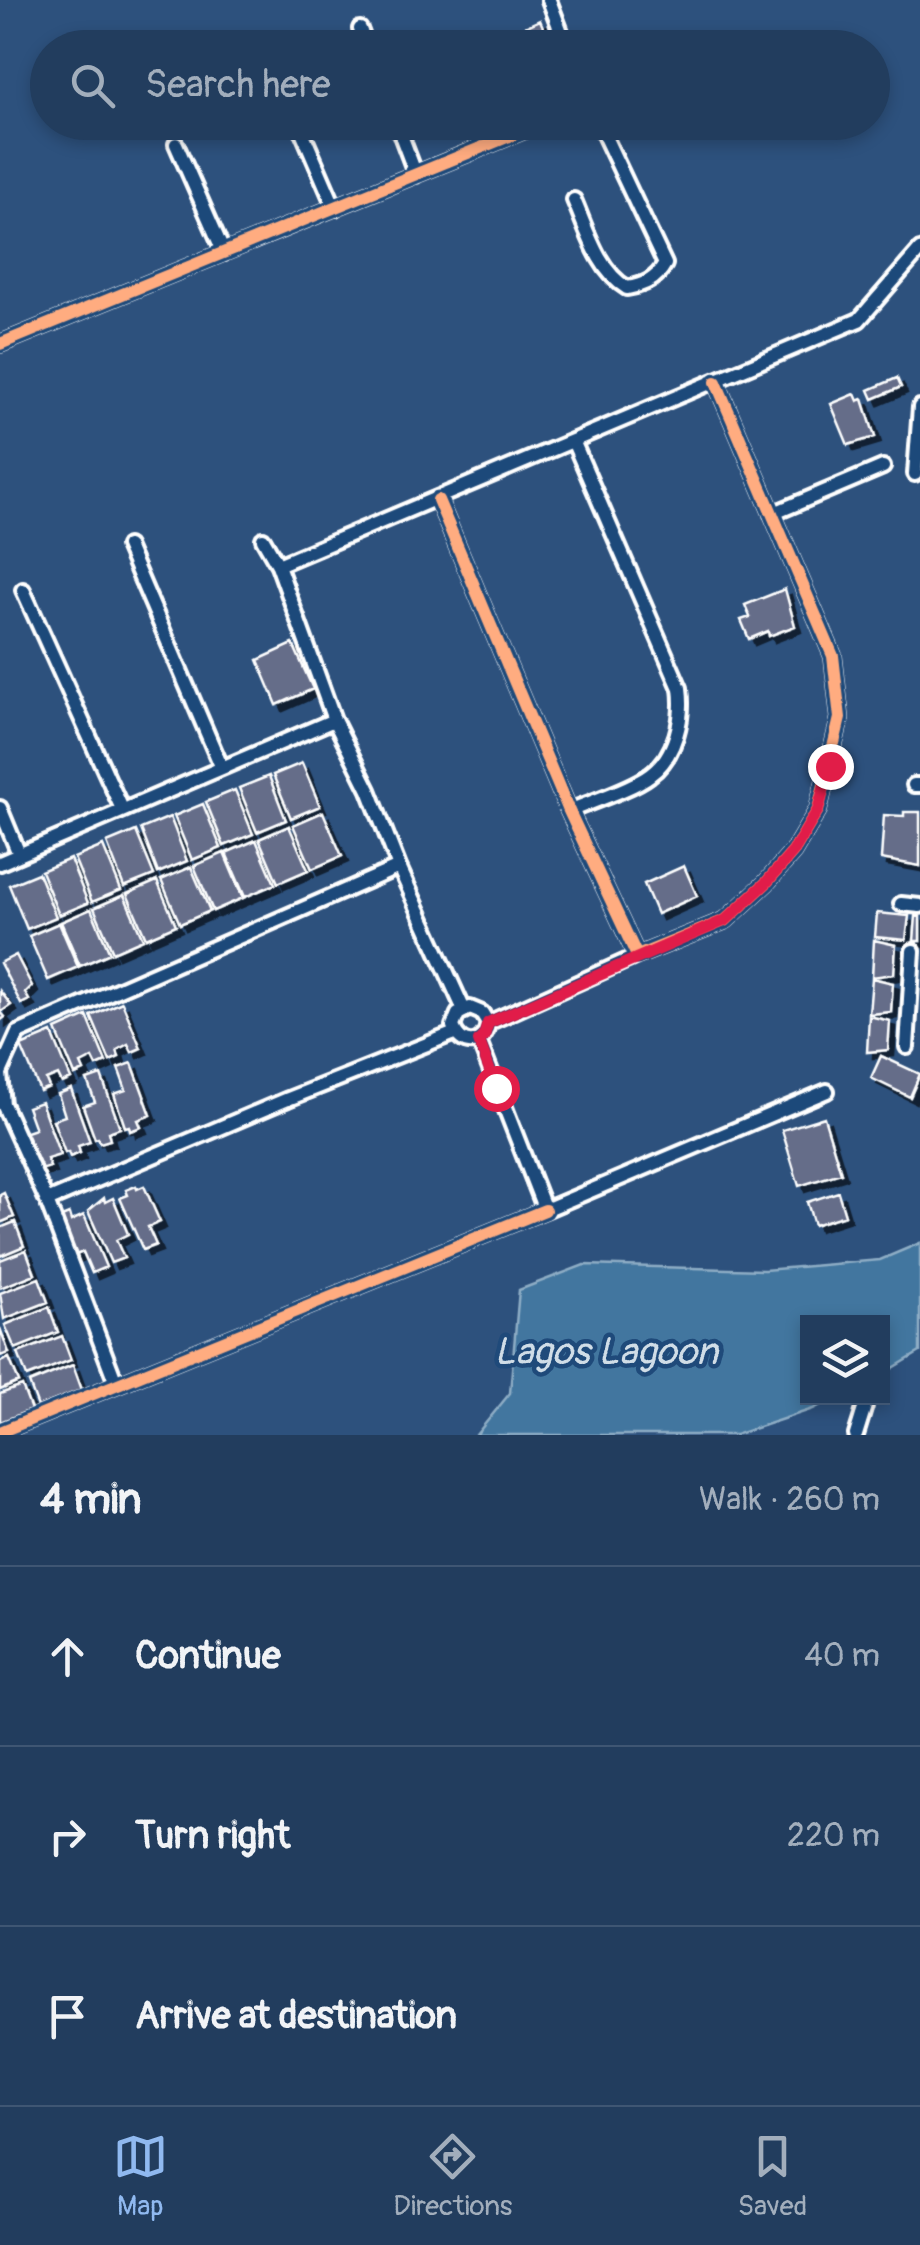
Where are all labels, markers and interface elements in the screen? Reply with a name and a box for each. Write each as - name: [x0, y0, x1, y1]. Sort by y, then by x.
- search box: [30, 30, 890, 140]
- icon: search: [65, 58, 120, 113]
- text: Search here: [145, 61, 331, 109]
- route end: [808, 744, 854, 790]
- route start: [474, 1066, 520, 1112]
- map controls: [800, 1315, 890, 1405]
- button: layers: [800, 1315, 890, 1405]
- water label: Lagos Lagoon: [494, 1328, 719, 1376]
- text: 4 min: [40, 1474, 142, 1526]
- text: Walk · 260 m: [699, 1480, 880, 1520]
- icon: ahead: [40, 1629, 95, 1684]
- text: Continue: [135, 1632, 281, 1680]
- text: 40 m: [804, 1636, 880, 1676]
- icon: right: [40, 1809, 95, 1864]
- text: Turn right: [135, 1812, 290, 1860]
- text: 220 m: [787, 1816, 880, 1856]
- icon: arrive: [40, 1989, 95, 2044]
- text: Arrive at destination: [135, 1992, 457, 2040]
- tab: Map: [113, 2129, 168, 2224]
- tab: Directions: [393, 2129, 512, 2224]
- tab: Saved: [738, 2129, 807, 2224]

